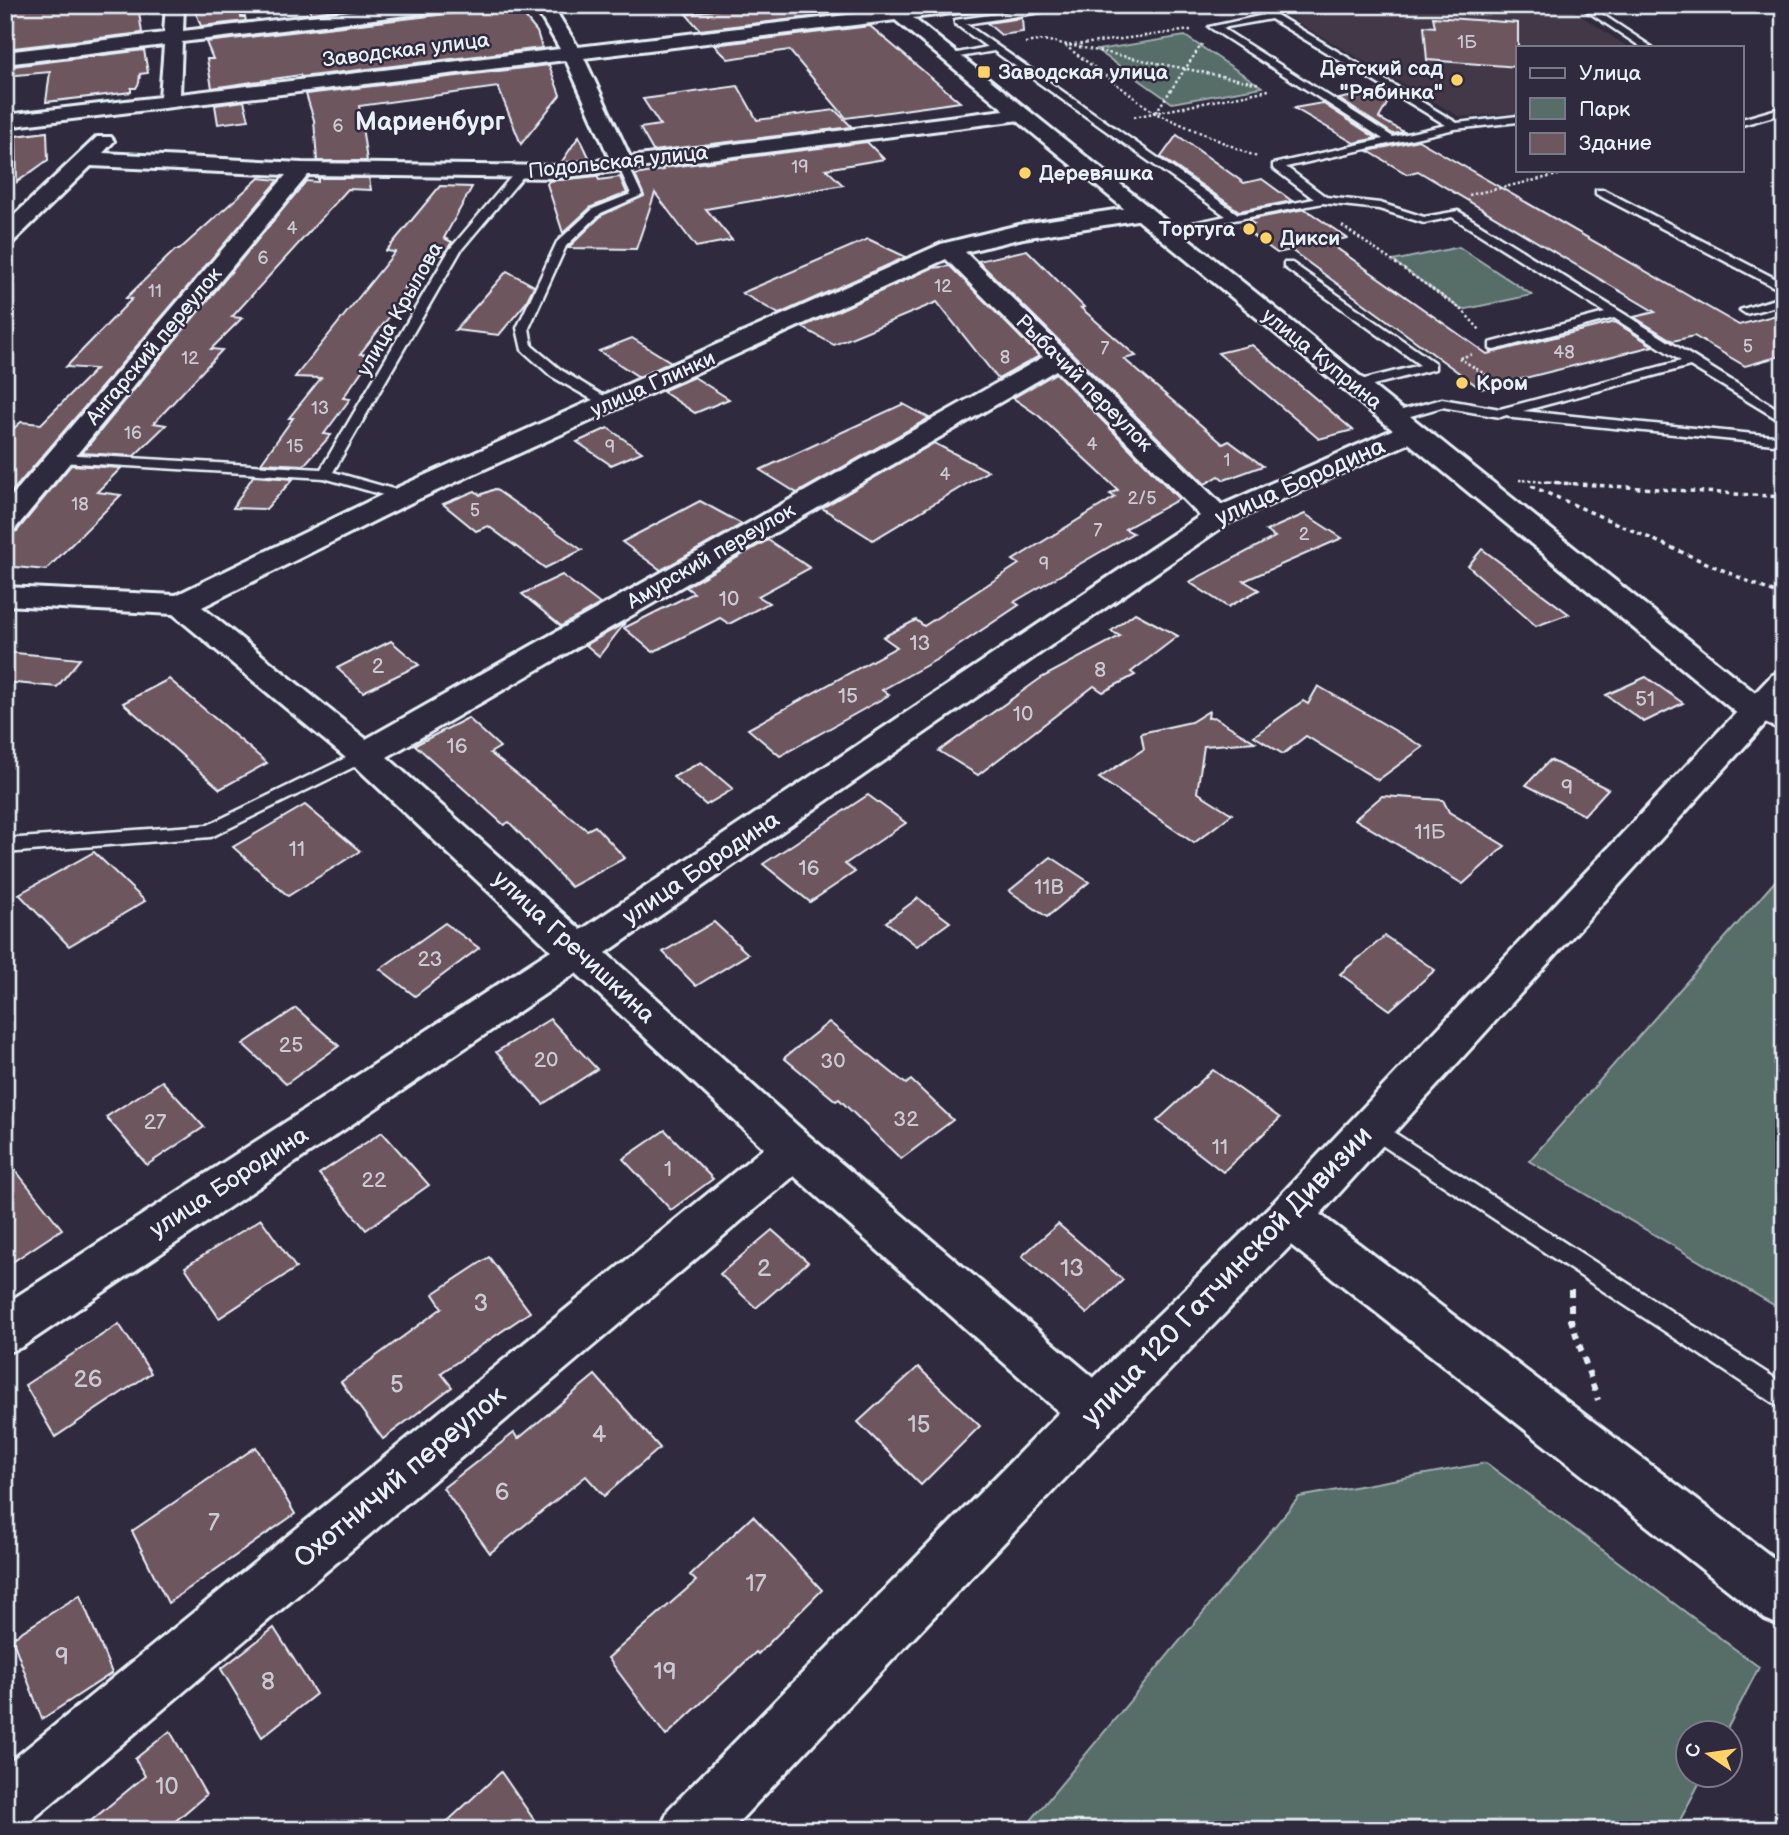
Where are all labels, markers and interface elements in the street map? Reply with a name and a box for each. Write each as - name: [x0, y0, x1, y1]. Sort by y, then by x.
- street label: Заводская улица: [321, 27, 491, 73]
- house number: 1Б: [1457, 32, 1477, 53]
- legend: [1516, 46, 1744, 172]
- place label: Детский сад "Рябинка": [1320, 56, 1443, 105]
- place label: Заводская улица: [998, 60, 1169, 85]
- text: Улица: [1579, 61, 1642, 86]
- marker: Заводская улица: [976, 64, 992, 80]
- marker: Детский сад "Рябинка": [1449, 72, 1465, 88]
- text: Парк: [1579, 97, 1630, 122]
- district label: Мариенбург: [355, 107, 506, 138]
- house number: 6: [333, 116, 344, 137]
- text: Здание: [1579, 131, 1652, 156]
- street label: Подольская улица: [527, 140, 710, 184]
- house number: 19: [791, 157, 809, 178]
- place label: Деревяшка: [1039, 161, 1154, 186]
- marker: Деревяшка: [1017, 165, 1033, 181]
- place label: Тортуга: [1159, 217, 1236, 242]
- house number: 4: [287, 218, 298, 239]
- marker: Тортуга: [1241, 221, 1257, 237]
- place label: Дикси: [1280, 226, 1340, 251]
- marker: Дикси: [1258, 230, 1274, 246]
- street label: улица Крылова: [352, 237, 449, 380]
- house number: 6: [258, 248, 269, 269]
- street label: Ангарский переулок: [80, 262, 227, 431]
- house number: 12: [934, 276, 952, 297]
- house number: 11: [148, 281, 162, 302]
- street label: улица Куприна: [1257, 303, 1387, 415]
- street label: Рыбачий переулок: [1010, 309, 1158, 457]
- house number: 5: [1743, 336, 1753, 357]
- house number: 7: [1101, 338, 1110, 359]
- house number: 48: [1553, 342, 1575, 363]
- street label: улица Глинки: [587, 345, 719, 423]
- house number: 8: [1000, 347, 1010, 368]
- house number: 12: [181, 348, 199, 369]
- place label: Кром: [1476, 371, 1528, 396]
- marker: Кром: [1454, 375, 1470, 391]
- house number: 13: [311, 398, 329, 419]
- house number: 16: [124, 423, 142, 444]
- street label: улица Бородина: [1210, 431, 1390, 533]
- house number: 4: [1087, 434, 1098, 455]
- house number: 15: [286, 436, 304, 457]
- house number: 9: [605, 437, 615, 458]
- house number: 1: [1224, 450, 1230, 471]
- house number: 4: [940, 464, 951, 485]
- house number: 2/5: [1127, 488, 1157, 509]
- house number: 18: [71, 494, 89, 515]
- street label: Амурский переулок: [622, 498, 800, 615]
- house number: 5: [470, 500, 480, 521]
- house number: 7: [1094, 520, 1103, 541]
- house number: 2: [1299, 524, 1310, 545]
- house number: 9: [1039, 554, 1049, 575]
- house number: 10: [719, 587, 739, 612]
- house number: 13: [909, 631, 931, 656]
- house number: 2: [372, 654, 385, 679]
- house number: 8: [1094, 658, 1106, 683]
- house number: 15: [838, 684, 858, 709]
- house number: 51: [1635, 687, 1655, 712]
- house number: 10: [1013, 702, 1033, 727]
- house number: 16: [447, 734, 468, 759]
- house number: 9: [1561, 775, 1573, 800]
- street label: улица Бородина: [617, 805, 785, 931]
- house number: 11Б: [1415, 820, 1446, 845]
- house number: 11: [289, 837, 305, 862]
- house number: 16: [799, 856, 820, 881]
- street label: улица Гречишкина: [487, 864, 661, 1030]
- house number: 11В: [1034, 875, 1064, 900]
- house number: 23: [418, 947, 442, 972]
- house number: 25: [279, 1033, 303, 1058]
- house number: 20: [534, 1048, 558, 1073]
- house number: 30: [820, 1049, 846, 1074]
- house number: 32: [893, 1107, 919, 1132]
- house number: 27: [144, 1110, 167, 1135]
- street label: улица 120 Гатчинской Дивизии: [1075, 1119, 1379, 1433]
- street label: улица Бородина: [144, 1120, 314, 1244]
- house number: 11: [1212, 1135, 1228, 1160]
- house number: 1: [664, 1157, 672, 1182]
- house number: 22: [362, 1168, 387, 1193]
- house number: 2: [757, 1254, 771, 1283]
- house number: 13: [1060, 1254, 1084, 1283]
- house number: 3: [474, 1289, 488, 1318]
- house number: 26: [74, 1365, 102, 1394]
- house number: 5: [390, 1370, 404, 1399]
- street label: Охотничий переулок: [287, 1379, 513, 1575]
- house number: 15: [907, 1410, 931, 1439]
- house number: 4: [592, 1420, 607, 1449]
- house number: 6: [495, 1478, 509, 1507]
- house number: 7: [208, 1508, 220, 1537]
- house number: 17: [745, 1569, 767, 1598]
- house number: 9: [55, 1642, 69, 1671]
- house number: 19: [653, 1657, 677, 1686]
- house number: 8: [261, 1667, 275, 1696]
- north arrow: [1674, 1720, 1744, 1790]
- text: С: [1681, 1741, 1707, 1760]
- house number: 10: [155, 1772, 179, 1801]

